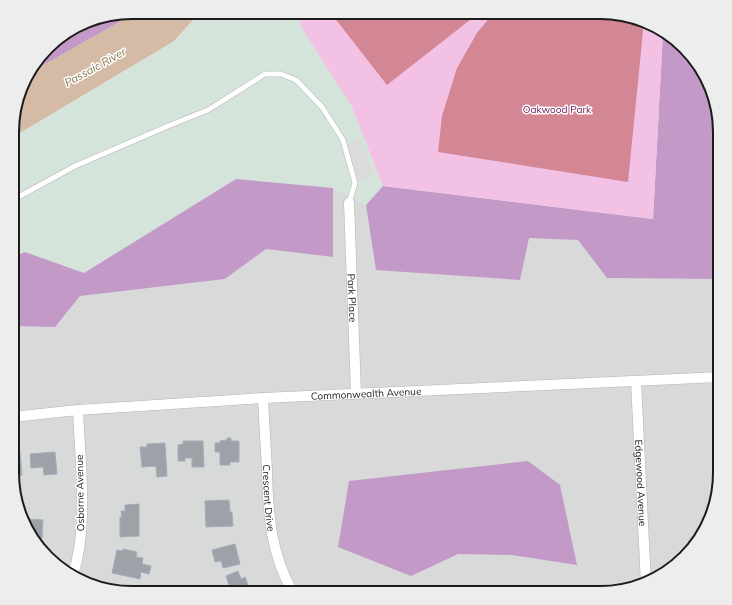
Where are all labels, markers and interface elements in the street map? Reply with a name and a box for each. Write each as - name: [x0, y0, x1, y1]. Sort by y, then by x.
- water label: Passaic River: [62, 44, 129, 90]
- park label: Oakwood Park: [523, 103, 592, 116]
- street label: Park Place: [345, 273, 360, 323]
- street label: Commonwealth Avenue: [311, 384, 422, 402]
- street label: Edgewood Avenue: [632, 439, 650, 527]
- street label: Osborne Avenue: [73, 455, 87, 531]
- street label: Crescent Drive: [260, 464, 278, 532]

